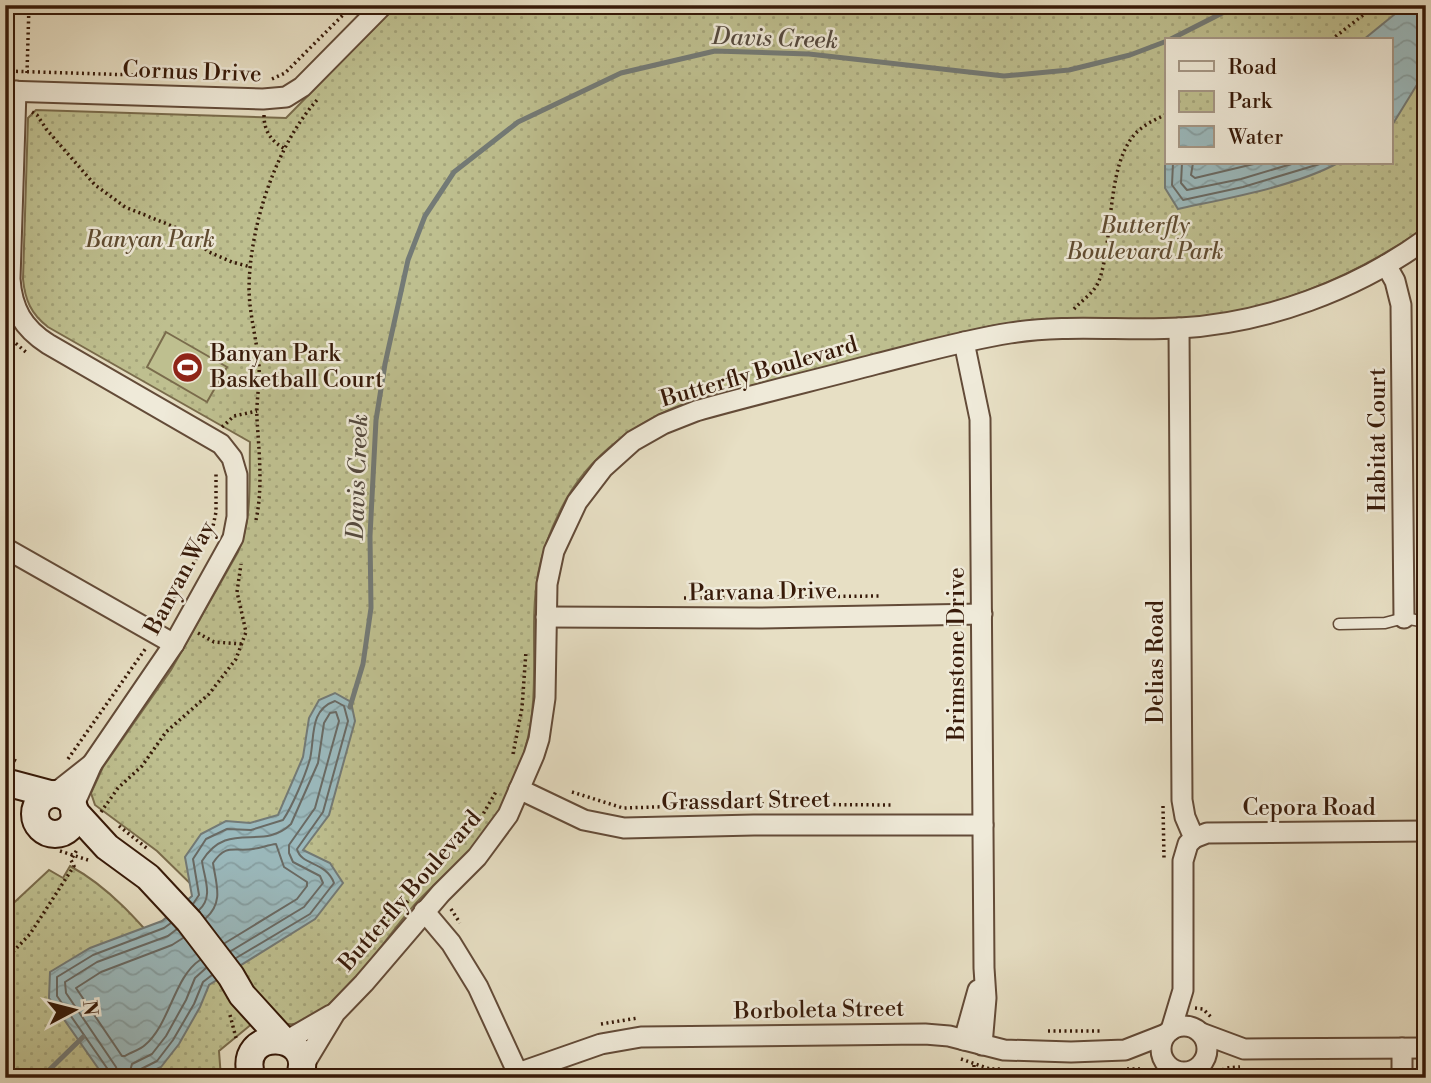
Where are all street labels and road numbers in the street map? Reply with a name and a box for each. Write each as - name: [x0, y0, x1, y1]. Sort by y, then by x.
- street label: Cornus Drive: [122, 56, 262, 88]
- street label: Butterfly Boulevard: [656, 330, 861, 414]
- street label: Habitat Court: [1364, 368, 1392, 512]
- street label: Banyan Way: [138, 516, 222, 640]
- street label: Brimstone Drive: [943, 567, 971, 742]
- street label: Parvana Drive: [688, 577, 838, 607]
- street label: Delias Road: [1142, 600, 1170, 724]
- street label: Grassdart Street: [661, 786, 831, 816]
- street label: Cepora Road: [1242, 794, 1376, 822]
- street label: Butterfly Boulevard: [332, 805, 487, 978]
- street label: Borboleta Street: [732, 995, 905, 1026]

